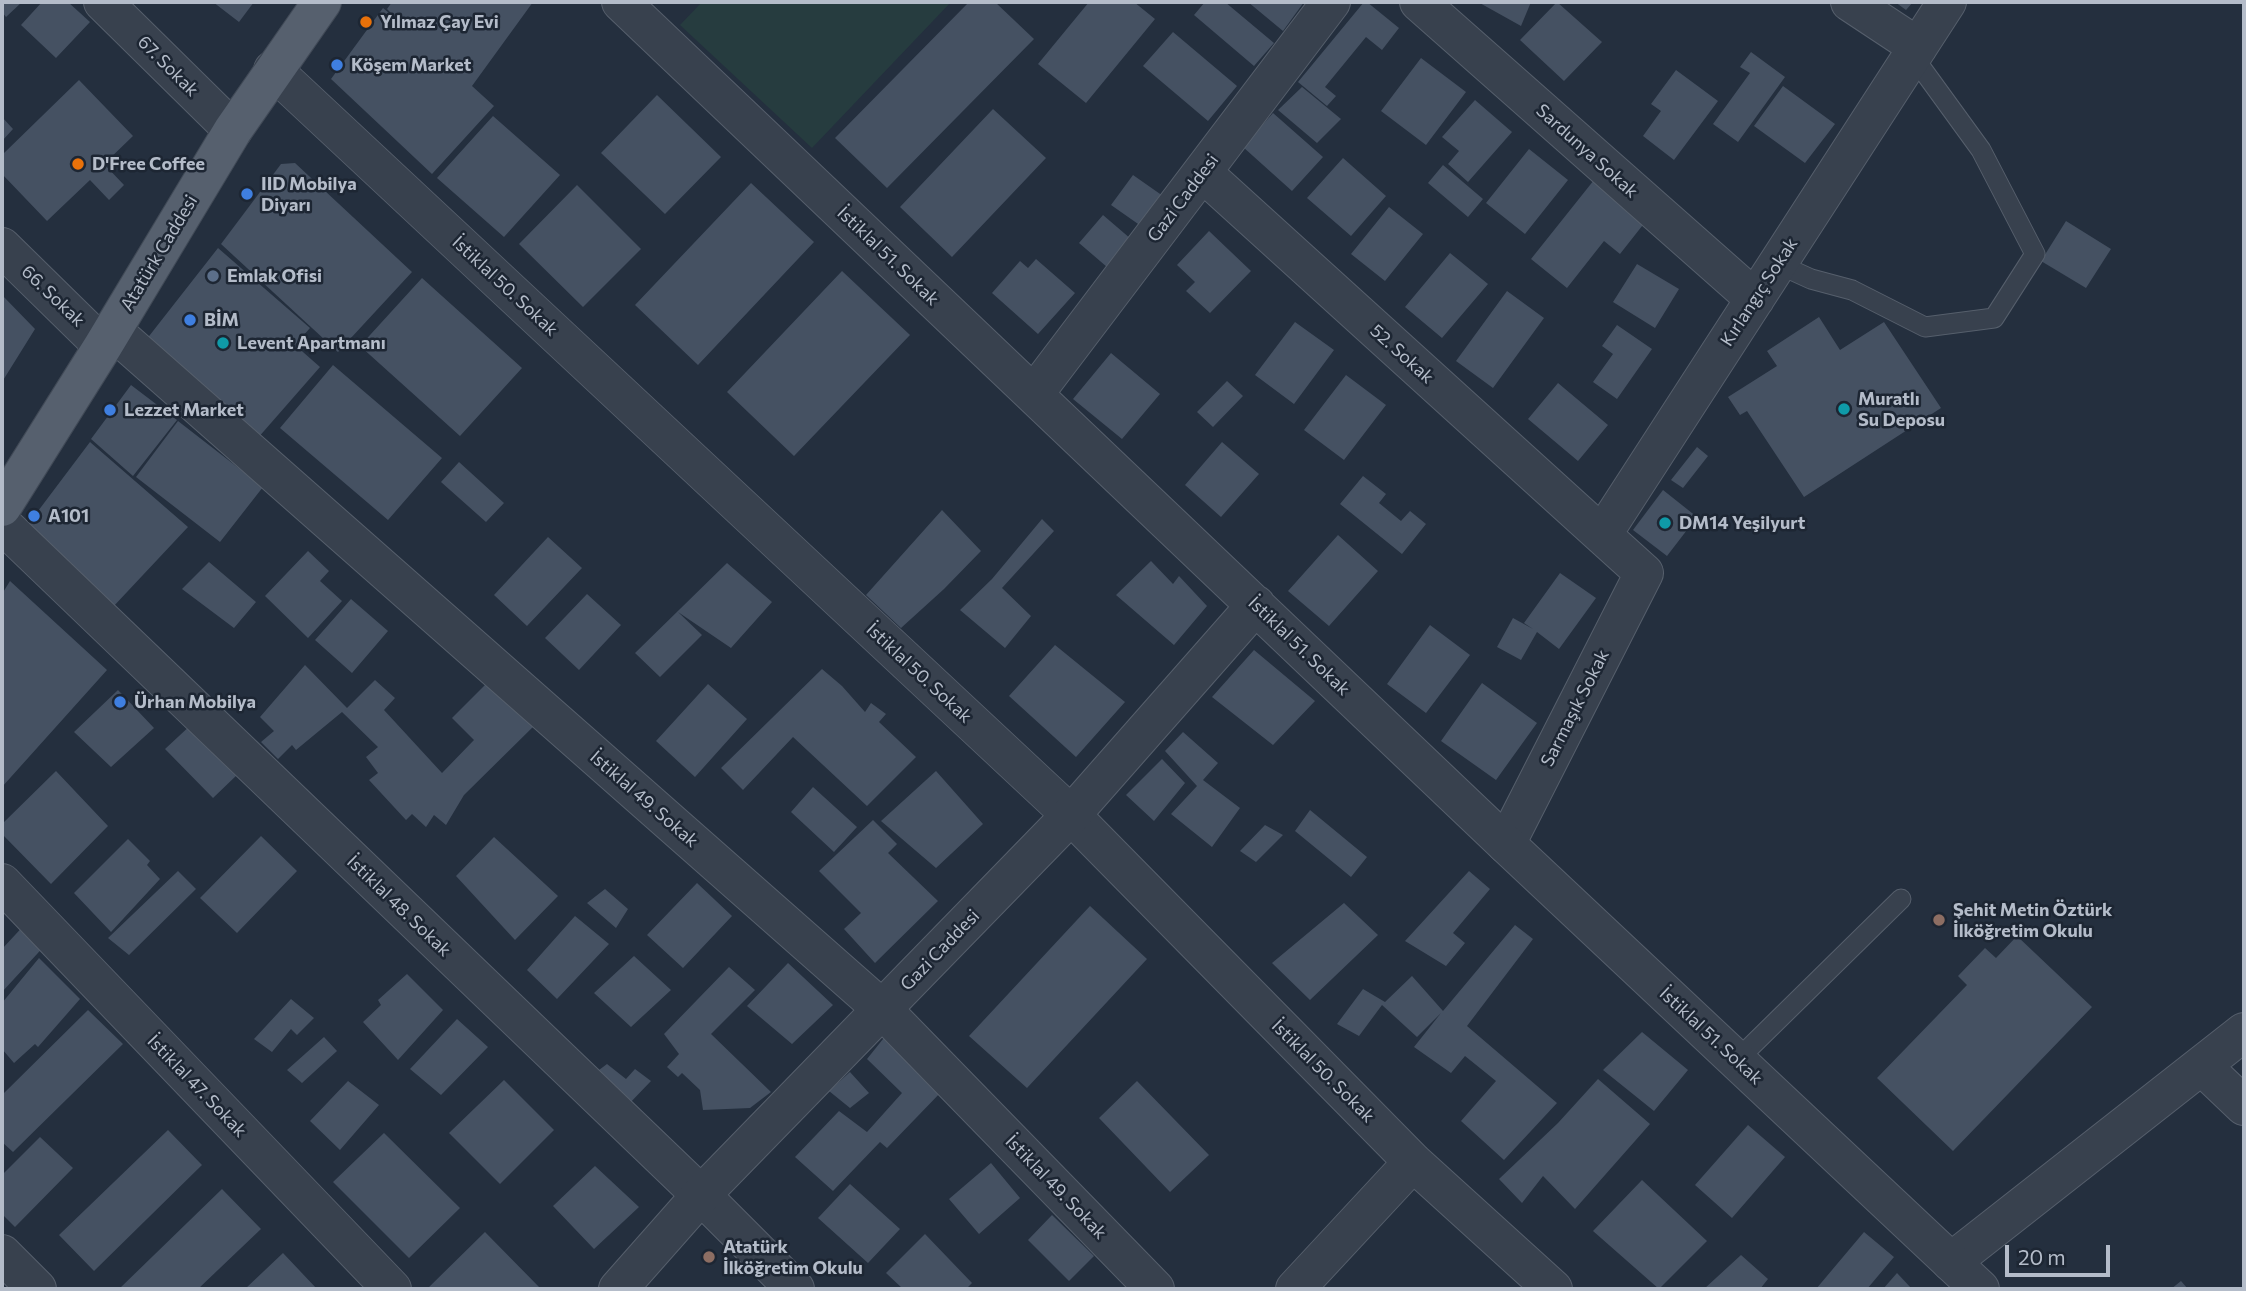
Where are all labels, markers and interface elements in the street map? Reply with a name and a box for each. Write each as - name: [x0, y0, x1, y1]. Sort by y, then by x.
- place label: Yılmaz Çay Evi: [380, 11, 499, 33]
- marker: Yılmaz Çay Evi: [358, 14, 374, 30]
- street label: 67. Sokak: [133, 31, 203, 101]
- place label: Köşem Market: [351, 54, 471, 76]
- marker: Köşem Market: [329, 57, 345, 73]
- street label: Sardunya Sokak: [1532, 100, 1642, 202]
- street label: Gazi Caddesi: [1143, 150, 1223, 246]
- place label: D'Free Coffee: [92, 153, 205, 175]
- marker: D'Free Coffee: [70, 156, 86, 172]
- place label: IID Mobilya Diyarı: [261, 173, 357, 216]
- marker: IID Mobilya Diyarı: [239, 186, 255, 202]
- street label: Atatürk Caddesi: [116, 191, 202, 315]
- street label: İstiklal 51. Sokak: [833, 202, 943, 310]
- street label: İstiklal 50. Sokak: [448, 232, 562, 340]
- street label: Kırlangıç Sokak: [1716, 234, 1802, 350]
- street label: 66. Sokak: [17, 261, 89, 331]
- place label: Emlak Ofisi: [227, 265, 322, 287]
- marker: Emlak Ofisi: [205, 268, 221, 284]
- place label: BİM: [204, 309, 239, 331]
- marker: BİM: [182, 312, 198, 328]
- street label: 52. Sokak: [1366, 320, 1438, 388]
- place label: Levent Apartmanı: [237, 332, 386, 354]
- marker: Levent Apartmanı: [215, 335, 231, 351]
- place label: Muratlı Su Deposu: [1858, 388, 1945, 430]
- place label: Lezzet Market: [124, 399, 244, 421]
- marker: Muratlı Su Deposu: [1836, 401, 1852, 417]
- marker: Lezzet Market: [102, 402, 118, 418]
- place label: A101: [48, 505, 89, 527]
- marker: A101: [26, 508, 42, 524]
- place label: DM14 Yeşilyurt: [1679, 512, 1805, 534]
- marker: DM14 Yeşilyurt: [1657, 515, 1673, 531]
- street label: İstiklal 51. Sokak: [1244, 592, 1354, 700]
- street label: İstiklal 50. Sokak: [862, 619, 976, 727]
- street label: Sarmaşık Sokak: [1536, 646, 1614, 770]
- place label: Ürhan Mobilya: [134, 691, 256, 713]
- marker: Ürhan Mobilya: [112, 694, 128, 710]
- street label: İstiklal 49. Sokak: [585, 746, 703, 852]
- street label: İstiklal 48. Sokak: [342, 851, 456, 961]
- place label: Şehit Metin Öztürk İlköğretim Okulu: [1953, 899, 2112, 942]
- street label: Gazi Caddesi: [896, 905, 984, 995]
- marker: Şehit Metin Öztürk İlköğretim Okulu: [1931, 912, 1947, 928]
- street label: İstiklal 51. Sokak: [1655, 983, 1767, 1089]
- street label: İstiklal 50. Sokak: [1267, 1015, 1379, 1127]
- street label: İstiklal 47. Sokak: [143, 1030, 251, 1142]
- street label: İstiklal 49. Sokak: [1001, 1130, 1111, 1244]
- scale bar: [2008, 1232, 2113, 1276]
- place label: Atatürk İlköğretim Okulu: [723, 1236, 863, 1278]
- text: 20 m: [2018, 1244, 2066, 1269]
- marker: Atatürk İlköğretim Okulu: [701, 1249, 717, 1265]

